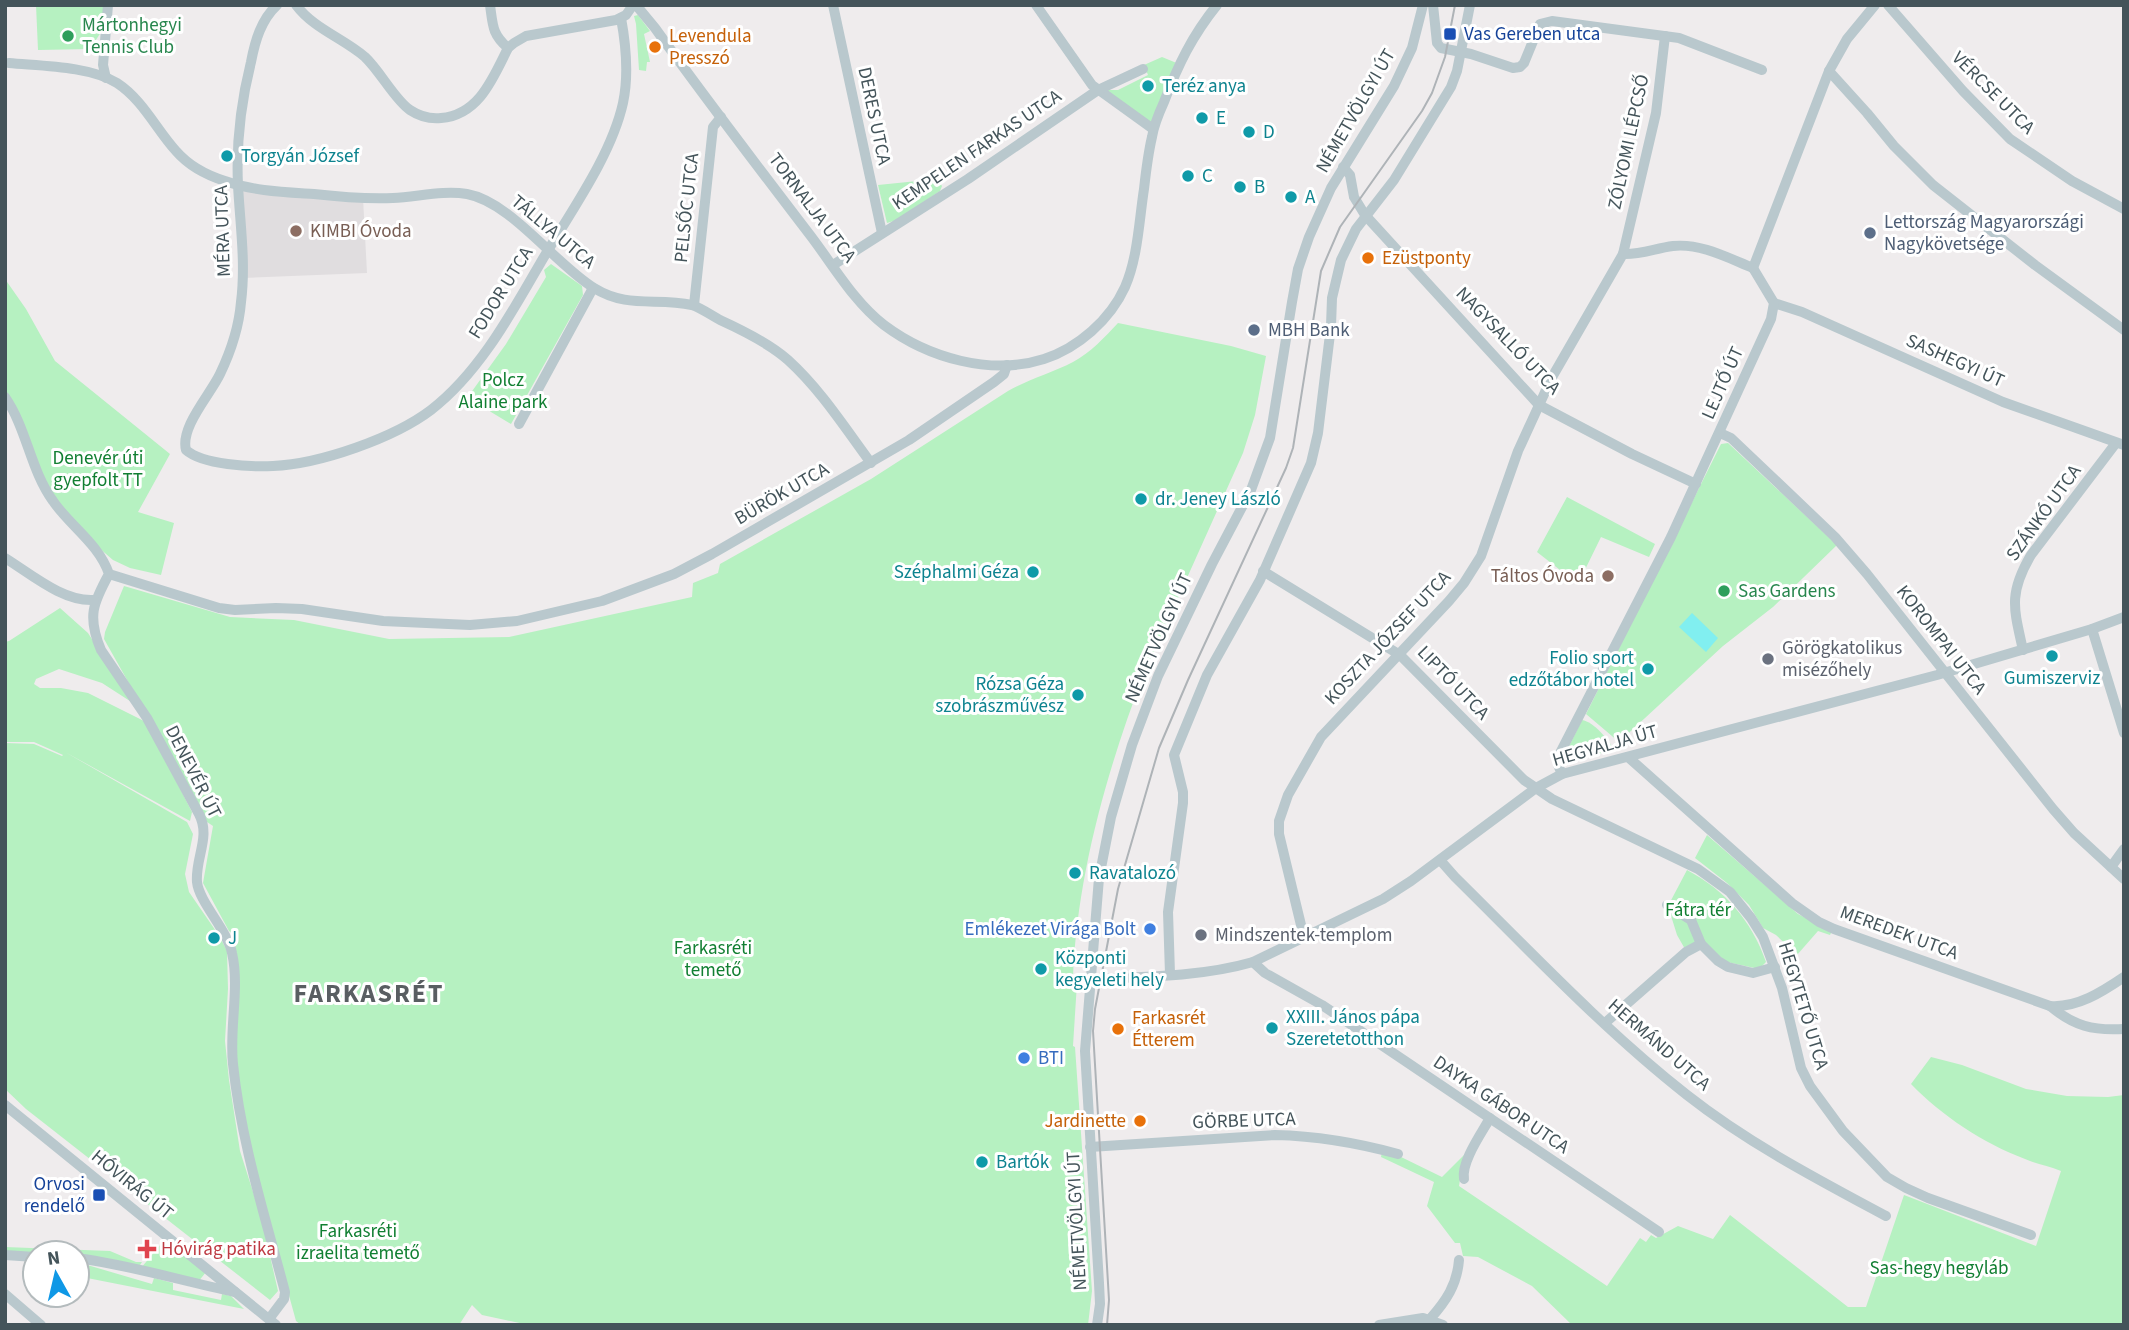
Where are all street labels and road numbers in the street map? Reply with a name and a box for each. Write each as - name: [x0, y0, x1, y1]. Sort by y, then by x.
- street label: NÉMETVÖLGYI ÚT: [1309, 44, 1403, 178]
- street label: VÉRCSE UTCA: [1945, 45, 2041, 141]
- street label: DERES UTCA: [850, 64, 898, 168]
- street label: ZÓLYOMI LÉPCSŐ: [1602, 72, 1656, 212]
- street label: KEMPELEN FARKAS UTCA: [887, 83, 1068, 217]
- street label: TORNALJA UTCA: [762, 147, 863, 269]
- street label: PELSŐC UTCA: [668, 151, 706, 264]
- street label: MÉRA UTCA: [208, 184, 238, 277]
- street label: TÁLLYA UTCA: [505, 189, 602, 276]
- street label: FODOR UTCA: [462, 241, 540, 344]
- street label: NAGYSALLÓ UTCA: [1449, 281, 1567, 402]
- street label: SASHEGYI ÚT: [1902, 327, 2008, 395]
- street label: LEJTŐ ÚT: [1695, 342, 1751, 424]
- street label: BÜRÖK UTCA: [730, 456, 835, 532]
- street label: SZÁNKÓ UTCA: [2000, 459, 2089, 567]
- street label: KOSZTA JÓZSEF UTCA: [1319, 564, 1458, 711]
- street label: NÉMETVÖLGYI ÚT: [1118, 569, 1200, 707]
- street label: KOROMPAI UTCA: [1890, 579, 1993, 701]
- street label: LIPTÓ UTCA: [1411, 640, 1496, 727]
- street label: HEGYALJA ÚT: [1549, 718, 1661, 774]
- street label: DENEVÉR ÚT: [158, 721, 228, 823]
- street label: MEREDEK UTCA: [1836, 899, 1963, 967]
- street label: HEGYTETŐ UTCA: [1771, 939, 1835, 1074]
- street label: HERMÁND UTCA: [1602, 993, 1717, 1098]
- street label: DAYKA GÁBOR UTCA: [1428, 1049, 1575, 1161]
- street label: GÖRBE UTCA: [1192, 1106, 1297, 1136]
- street label: HÓVIRÁG ÚT: [85, 1144, 179, 1226]
- street label: NÉMETVÖLGYI ÚT: [1060, 1151, 1094, 1291]

